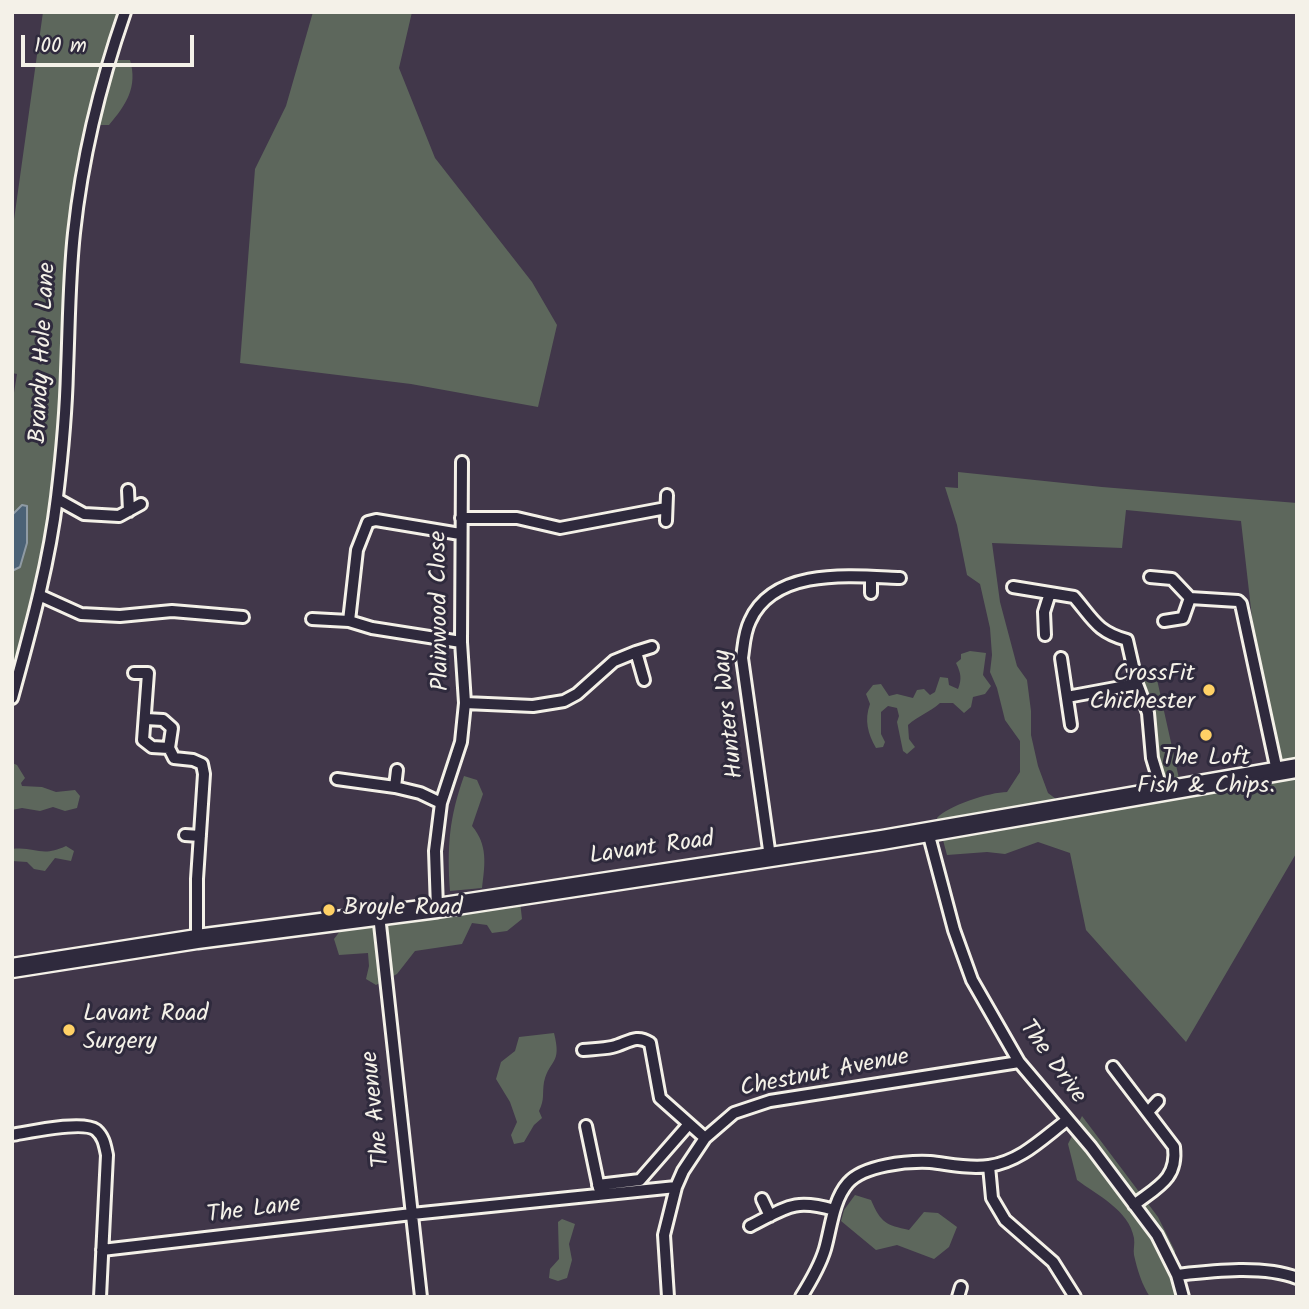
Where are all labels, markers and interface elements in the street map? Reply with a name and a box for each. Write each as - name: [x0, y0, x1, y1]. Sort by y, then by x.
- scale bar: [24, 21, 198, 65]
- text: 100 m: [34, 30, 87, 63]
- street label: Brandy Hole Lane: [26, 262, 64, 444]
- street label: Plainwood Close: [426, 531, 458, 691]
- street label: Hunters Way: [710, 648, 752, 780]
- place label: CrossFit Chichester: [1089, 662, 1195, 718]
- marker: CrossFit Chichester: [1201, 682, 1217, 698]
- marker: The Loft Fish & Chips.: [1198, 727, 1214, 743]
- place label: The Loft Fish & Chips.: [1137, 746, 1275, 802]
- street label: Lavant Road: [588, 827, 716, 873]
- place label: Broyle Road: [343, 896, 463, 924]
- marker: Broyle Road: [321, 902, 337, 918]
- place label: Lavant Road Surgery: [83, 1002, 209, 1058]
- street label: The Drive: [1011, 1016, 1091, 1110]
- marker: Lavant Road Surgery: [61, 1022, 77, 1038]
- street label: Chestnut Avenue: [738, 1045, 912, 1105]
- street label: The Avenue: [358, 1049, 398, 1169]
- street label: The Lane: [206, 1192, 302, 1232]

